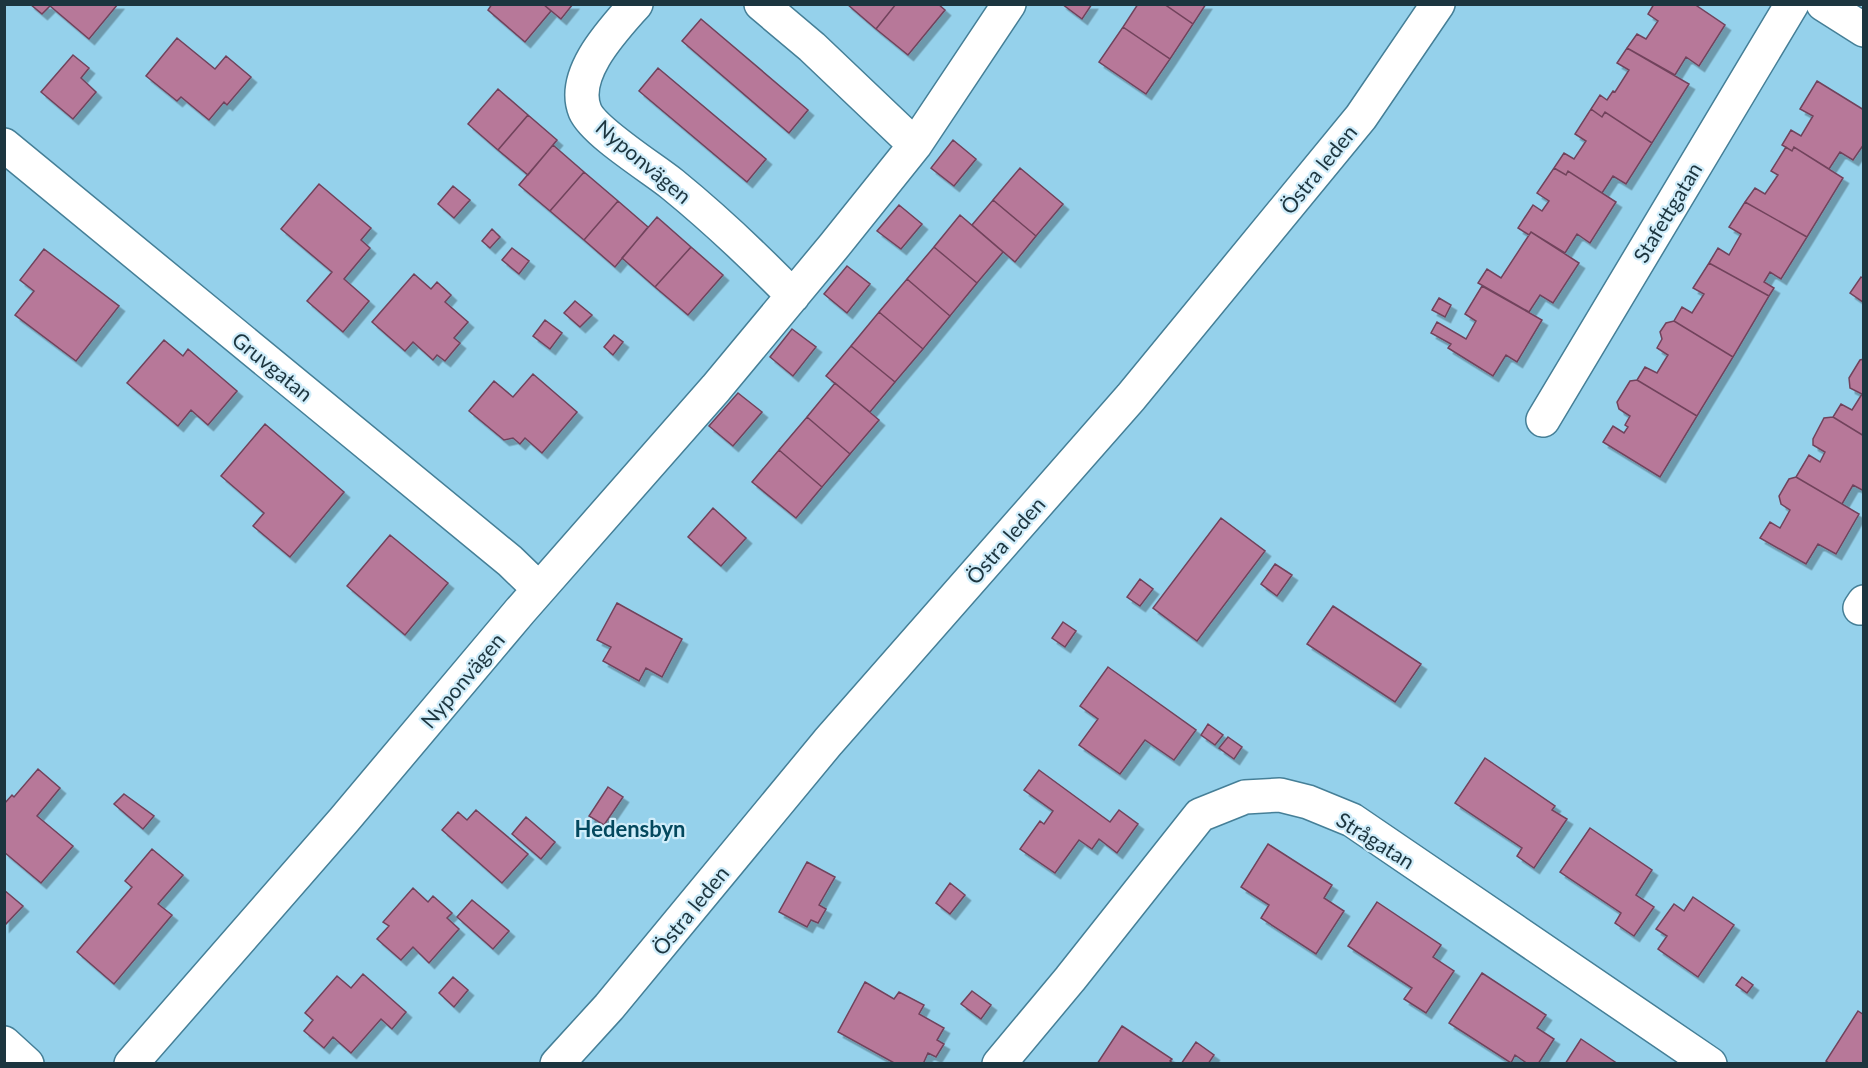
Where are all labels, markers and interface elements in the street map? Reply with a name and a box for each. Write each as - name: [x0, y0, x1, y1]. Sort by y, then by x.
- street label: Nyponvägen: [591, 114, 697, 208]
- street label: Östra leden: [1275, 119, 1361, 219]
- street label: Stafettgatan: [1627, 158, 1707, 266]
- street label: Gruvgatan: [228, 326, 318, 406]
- street label: Östra leden: [960, 491, 1050, 589]
- street label: Nyponvägen: [415, 627, 509, 733]
- street label: Strågatan: [1332, 806, 1420, 874]
- district label: Hedensbyn: [575, 815, 685, 842]
- street label: Östra leden: [647, 860, 733, 960]

